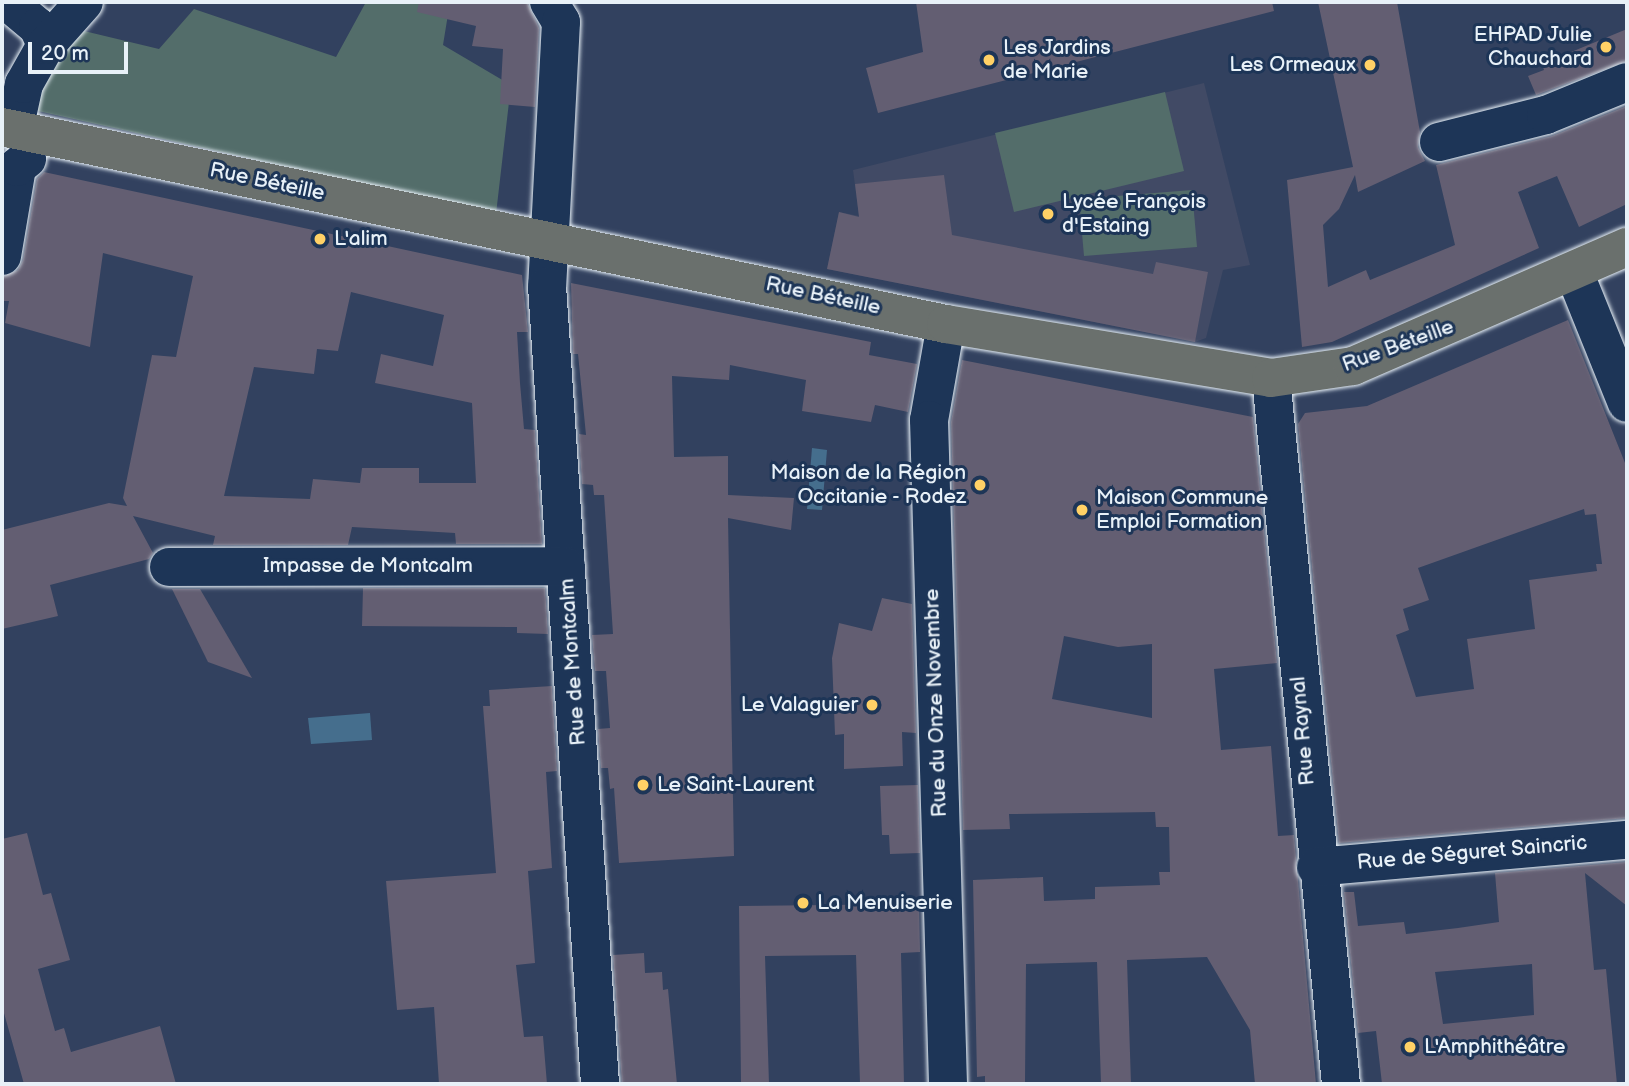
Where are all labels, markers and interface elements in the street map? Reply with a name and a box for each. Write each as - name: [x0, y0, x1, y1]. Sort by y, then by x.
- place label: EHPAD Julie Chauchard: [1473, 22, 1592, 72]
- scale bar: [32, 28, 131, 72]
- place label: Les Jardins de Marie: [1003, 35, 1112, 85]
- marker: EHPAD Julie Chauchard: [1598, 39, 1614, 55]
- text: 20 m: [41, 41, 89, 66]
- marker: Les Jardins de Marie: [981, 52, 997, 68]
- place label: Les Ormeaux: [1229, 52, 1356, 78]
- marker: Les Ormeaux: [1362, 57, 1378, 73]
- street label: Rue Béteille: [207, 158, 327, 206]
- place label: Lycée François d'Estaing: [1062, 189, 1206, 239]
- marker: Lycée François d'Estaing: [1040, 206, 1056, 222]
- place label: L'alim: [334, 226, 388, 252]
- marker: L'alim: [312, 231, 328, 247]
- street label: Rue Béteille: [763, 272, 883, 320]
- street label: Rue Béteille: [1339, 314, 1457, 378]
- place label: Maison de la Région Occitanie - Rodez: [771, 460, 966, 510]
- marker: Maison de la Région Occitanie - Rodez: [972, 477, 988, 493]
- place label: Maison Commune Emploi Formation: [1096, 485, 1268, 535]
- marker: Maison Commune Emploi Formation: [1074, 502, 1090, 518]
- street label: Impasse de Montcalm: [263, 553, 473, 579]
- street label: Rue de Montcalm: [555, 577, 591, 747]
- street label: Rue du Onze Novembre: [919, 588, 953, 818]
- street label: Rue Raynal: [1286, 675, 1320, 787]
- place label: Le Valaguier: [740, 692, 858, 718]
- marker: Le Valaguier: [864, 697, 880, 713]
- place label: Le Saint-Laurent: [657, 772, 815, 798]
- marker: Le Saint-Laurent: [635, 777, 651, 793]
- street label: Rue de Séguret Saincric: [1355, 830, 1589, 876]
- place label: La Menuiserie: [817, 890, 953, 916]
- marker: La Menuiserie: [795, 895, 811, 911]
- place label: L'Amphithéâtre: [1424, 1034, 1565, 1060]
- marker: L'Amphithéâtre: [1402, 1039, 1418, 1055]

